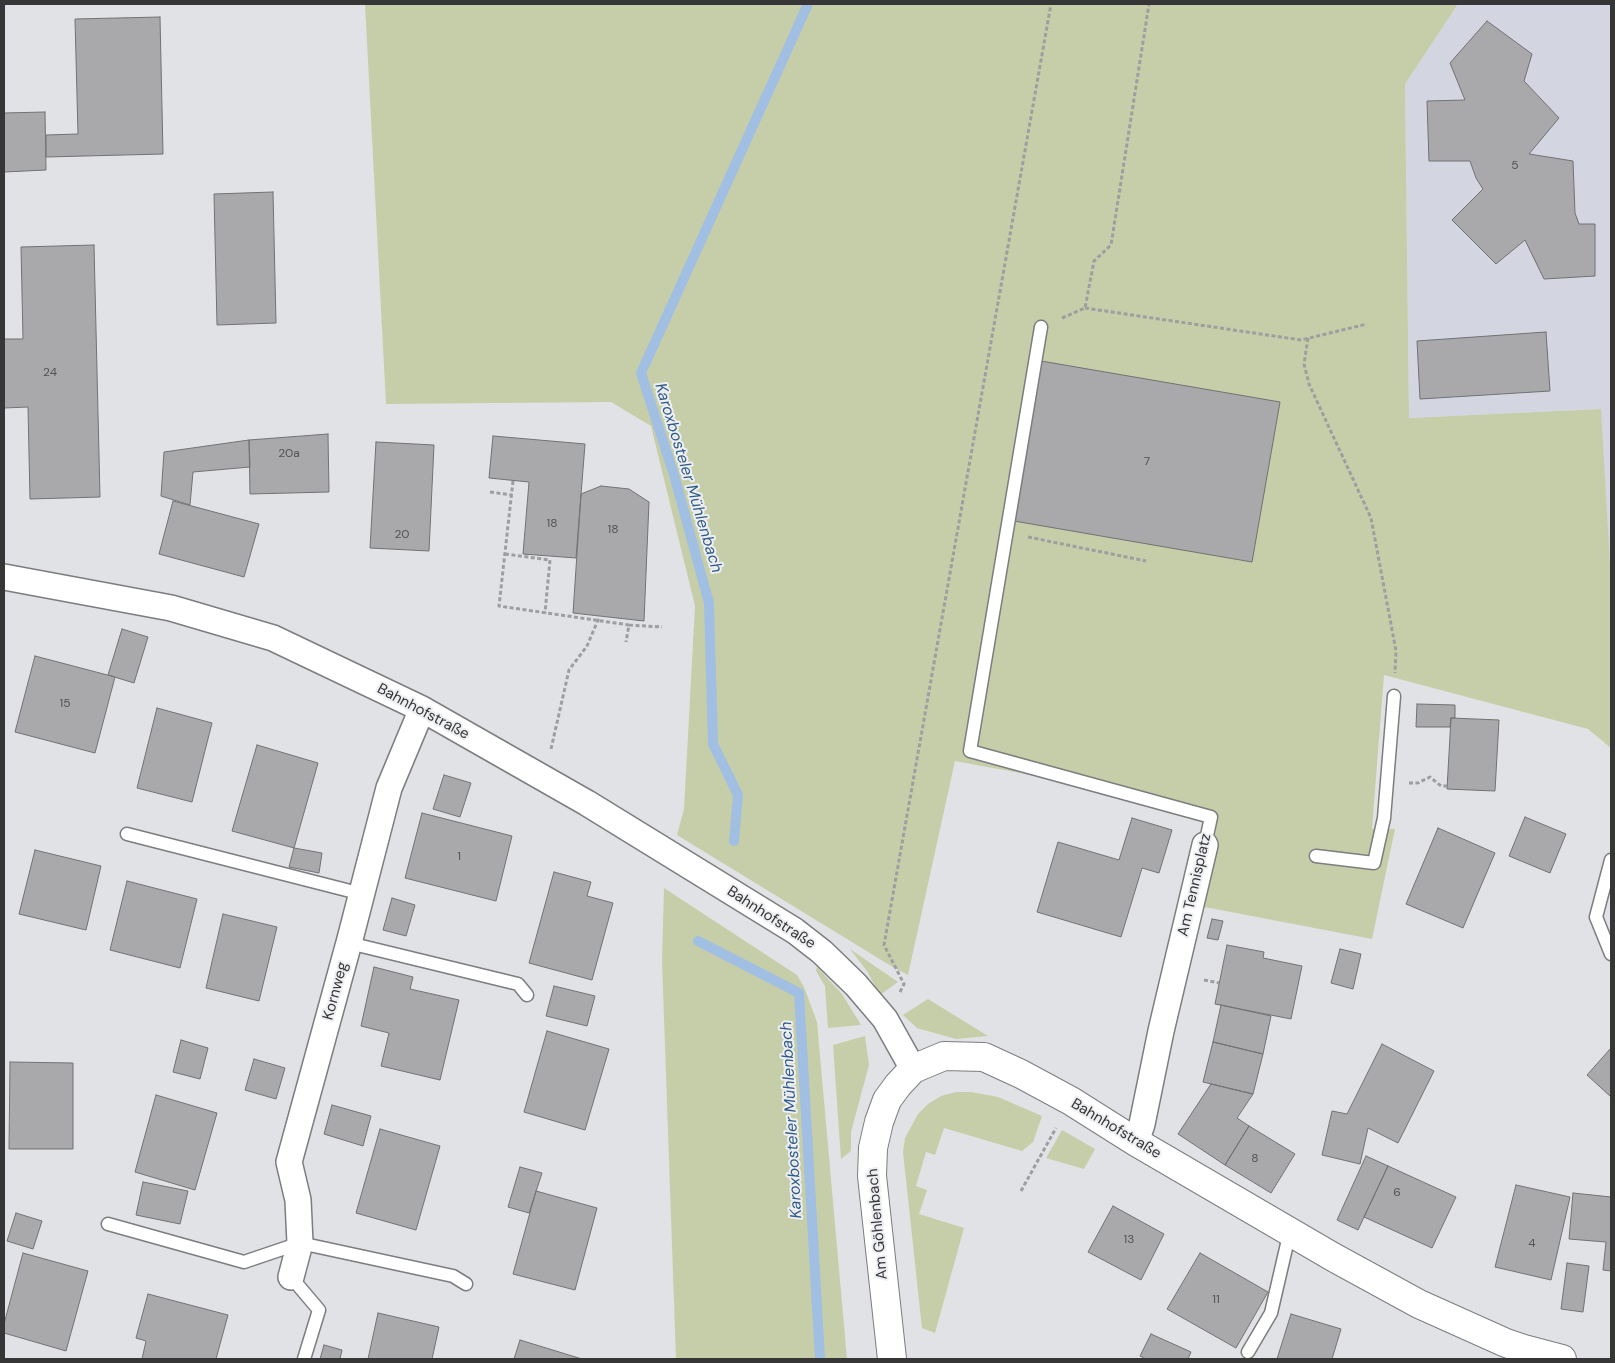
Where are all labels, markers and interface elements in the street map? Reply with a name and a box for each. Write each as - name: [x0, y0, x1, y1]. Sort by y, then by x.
- house number: 5: [1511, 159, 1519, 173]
- house number: 24: [43, 366, 57, 380]
- water label: Karoxbosteler Mühlenbach: [650, 381, 726, 575]
- house number: 20a: [278, 447, 300, 461]
- house number: 7: [1144, 455, 1150, 469]
- house number: 18: [546, 517, 558, 531]
- house number: 18: [607, 523, 619, 537]
- house number: 20: [395, 528, 409, 542]
- street label: Bahnhofstraße: [374, 680, 472, 744]
- house number: 15: [59, 697, 71, 711]
- street label: Am Tennisplatz: [1174, 832, 1216, 938]
- house number: 1: [457, 850, 461, 864]
- street label: Bahnhofstraße: [723, 883, 819, 953]
- street label: Kornweg: [320, 960, 352, 1022]
- water label: Karoxbosteler Mühlenbach: [777, 1021, 807, 1219]
- street label: Bahnhofstraße: [1068, 1095, 1164, 1163]
- house number: 8: [1251, 1152, 1259, 1166]
- street label: Am Göhlenbach: [864, 1168, 892, 1280]
- house number: 6: [1393, 1186, 1401, 1200]
- house number: 13: [1124, 1233, 1134, 1247]
- house number: 4: [1528, 1237, 1536, 1251]
- house number: 11: [1212, 1293, 1220, 1307]

